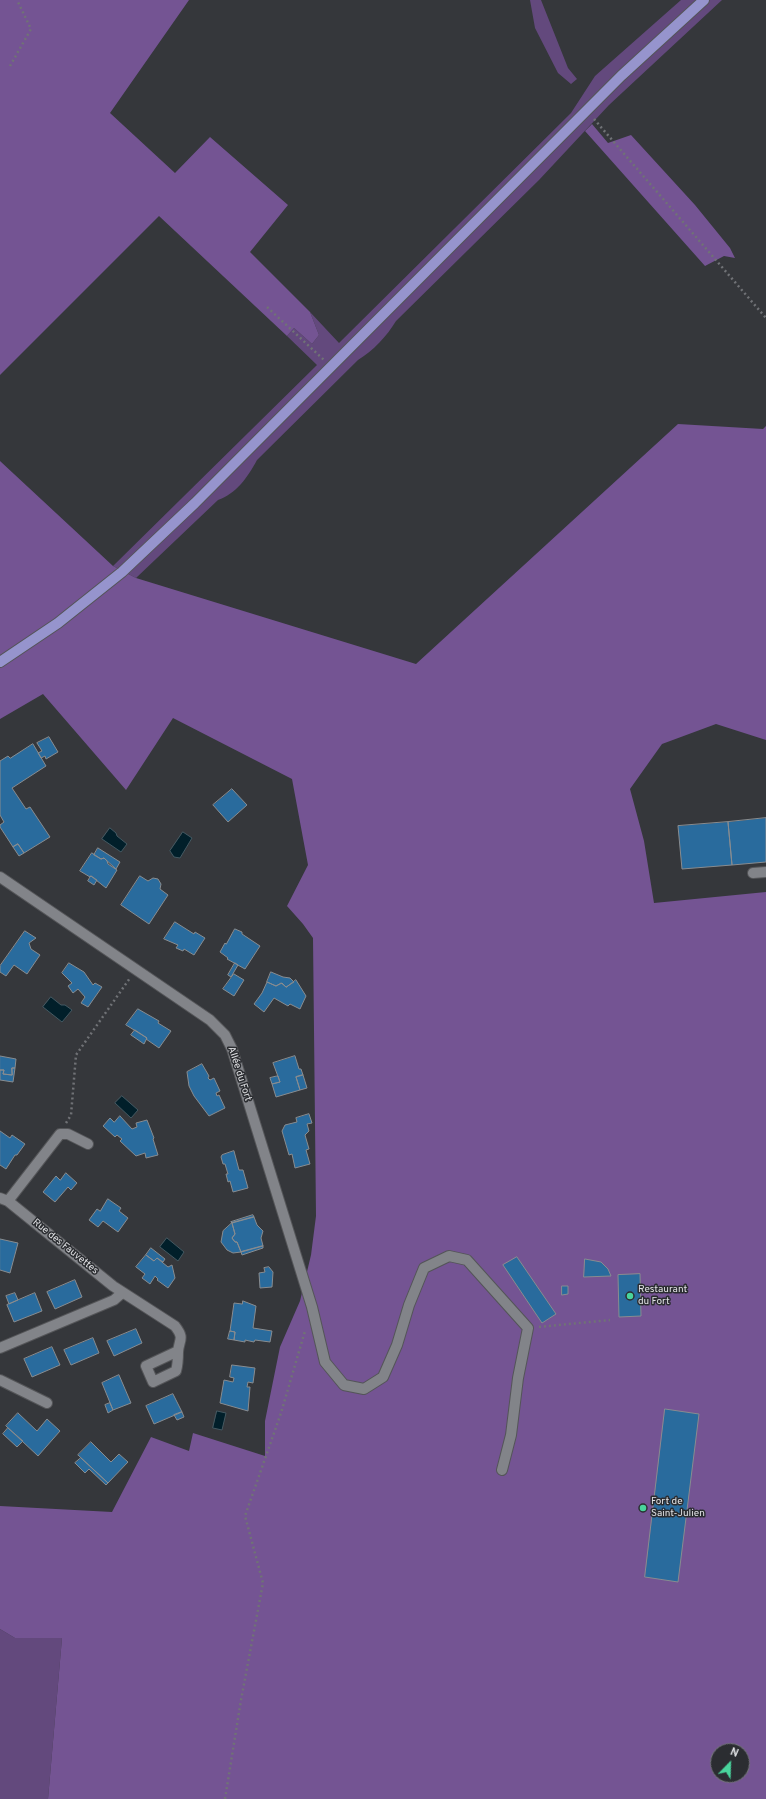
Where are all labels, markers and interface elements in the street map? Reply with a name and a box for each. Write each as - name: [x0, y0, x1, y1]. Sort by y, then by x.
- street label: Allée du Fort: [225, 1045, 253, 1103]
- street label: Rue des Fauvettes: [30, 1217, 100, 1277]
- place label: Restaurant du Fort: [638, 1284, 687, 1308]
- marker: Restaurant du Fort: [625, 1291, 635, 1301]
- place label: Fort de Saint-Julien: [651, 1496, 705, 1520]
- marker: Fort de Saint-Julien: [638, 1503, 648, 1513]
- north arrow: [710, 1743, 750, 1783]
- text: N: [728, 1745, 741, 1761]

